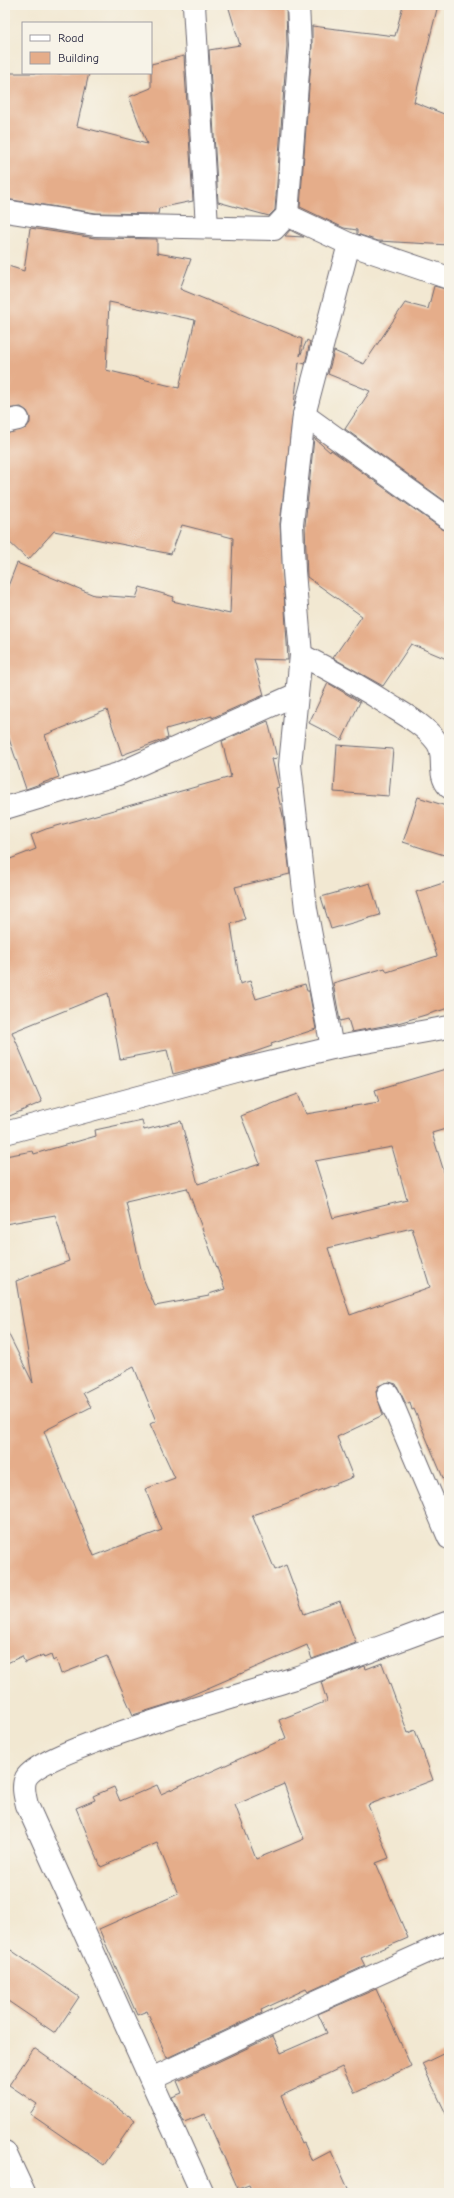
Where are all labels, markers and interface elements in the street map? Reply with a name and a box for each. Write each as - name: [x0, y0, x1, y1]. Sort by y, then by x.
- legend: [22, 22, 152, 74]
- text: Road: [58, 31, 84, 45]
- text: Building: [58, 51, 99, 65]

